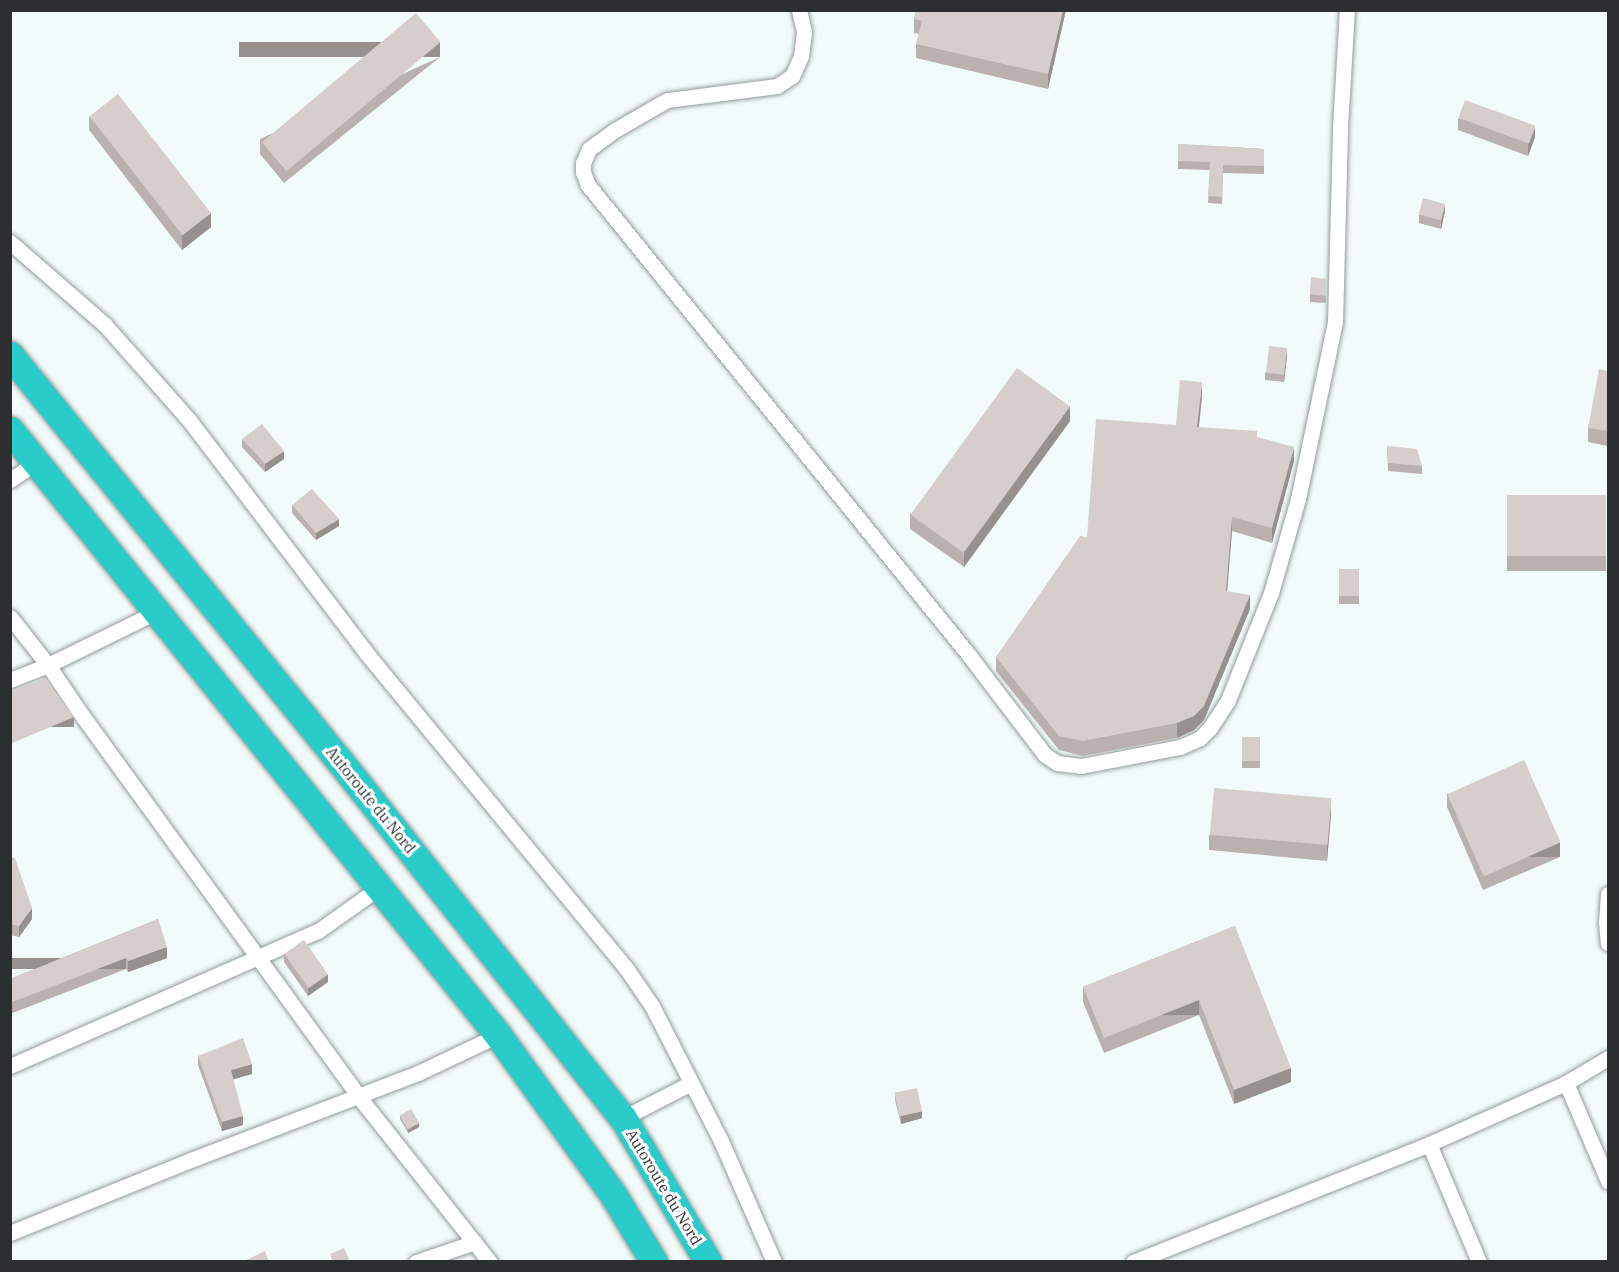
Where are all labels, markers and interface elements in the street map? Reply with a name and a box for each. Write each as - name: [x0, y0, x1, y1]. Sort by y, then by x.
- street label: Autoroute du Nord: [322, 743, 420, 857]
- street label: Autoroute du Nord: [622, 1126, 706, 1248]

